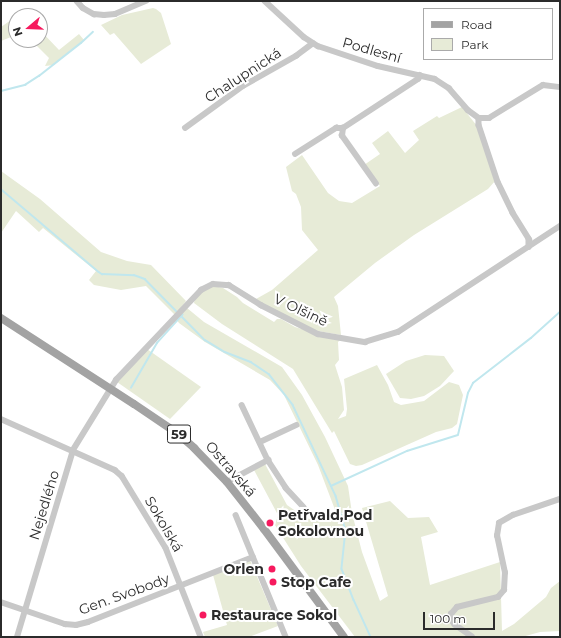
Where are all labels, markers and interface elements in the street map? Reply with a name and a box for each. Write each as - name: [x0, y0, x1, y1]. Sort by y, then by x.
- north arrow: [8, 8, 48, 48]
- legend: [423, 8, 553, 60]
- text: Road: [461, 17, 492, 32]
- text: N: [10, 25, 26, 38]
- street label: Podlesní: [341, 34, 403, 66]
- text: Park: [461, 37, 488, 52]
- street label: Chalupnická: [202, 44, 284, 106]
- street label: V Olšině: [271, 290, 331, 330]
- road number: 59: [166, 423, 192, 445]
- street label: Ostravská: [202, 438, 260, 500]
- street label: Nejedlého: [25, 468, 63, 542]
- street label: Sokolská: [141, 493, 187, 555]
- place label: Petřvald,Pod Sokolovnou: [278, 507, 372, 540]
- marker: Petřvald,Pod Sokolovnou: [265, 518, 275, 528]
- place label: Orlen: [223, 561, 264, 577]
- marker: Orlen: [267, 564, 277, 574]
- street label: Gen. Svobody: [76, 570, 172, 618]
- place label: Stop Cafe: [281, 574, 351, 590]
- marker: Stop Cafe: [268, 577, 278, 587]
- scale bar: [425, 604, 497, 630]
- place label: Restaurace Sokol: [211, 607, 337, 623]
- marker: Restaurace Sokol: [198, 610, 208, 620]
- text: 100 m: [430, 611, 466, 626]

